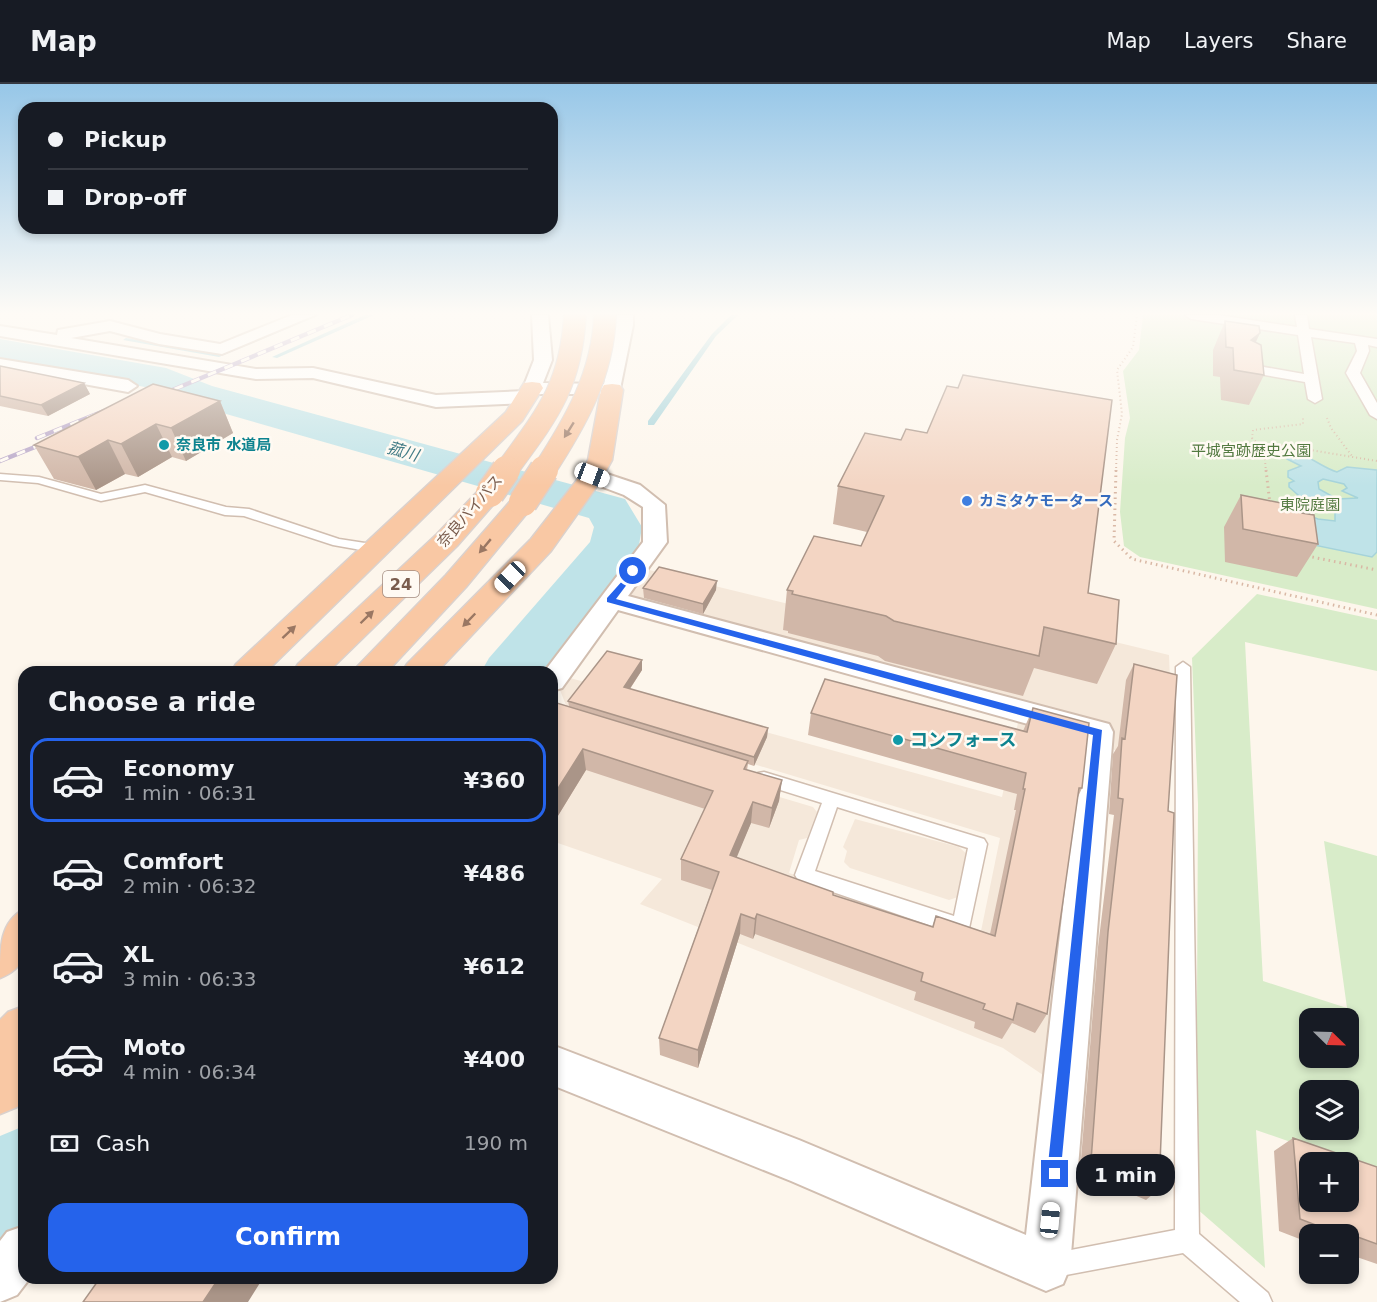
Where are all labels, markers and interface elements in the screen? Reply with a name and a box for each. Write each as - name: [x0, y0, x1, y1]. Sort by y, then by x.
- text: Map: [30, 25, 97, 58]
- text: Map: [1107, 29, 1151, 53]
- text: Layers: [1184, 29, 1253, 53]
- text: Share: [1286, 29, 1347, 53]
- text: Pickup: [84, 127, 167, 152]
- text: Drop-off: [84, 185, 186, 210]
- one-way arrow: [564, 422, 575, 438]
- place label: 奈良市 水道局: [176, 436, 271, 454]
- marker: 奈良市 水道局: [157, 438, 171, 452]
- water label: 菰川: [385, 438, 423, 466]
- park label: 平城宮跡歴史公園: [1191, 442, 1311, 460]
- car: [572, 460, 612, 490]
- street label: 奈良バイパス: [434, 471, 506, 551]
- place label: カミタケモータース: [979, 492, 1113, 510]
- marker: カミタケモータース: [960, 494, 974, 508]
- park label: 東院庭園: [1280, 496, 1340, 514]
- one-way arrow: [479, 538, 492, 554]
- route start: [619, 557, 646, 584]
- car: [491, 558, 529, 596]
- road number: 24: [383, 571, 419, 597]
- one-way arrow: [359, 610, 374, 624]
- one-way arrow: [462, 613, 476, 627]
- one-way arrow: [282, 625, 297, 639]
- text: Choose a ride: [48, 686, 256, 717]
- place label: コンフォース: [910, 729, 1017, 750]
- marker: コンフォース: [891, 733, 905, 747]
- icon: car: [51, 753, 105, 807]
- text: Economy: [123, 756, 234, 781]
- text: ¥360: [464, 768, 525, 793]
- text: 1 min · 06:31: [123, 781, 257, 805]
- icon: car: [51, 846, 105, 900]
- text: Comfort: [123, 849, 223, 874]
- text: ¥486: [464, 861, 525, 886]
- text: 2 min · 06:32: [123, 874, 257, 898]
- icon: car: [51, 939, 105, 993]
- text: XL: [123, 942, 154, 967]
- text: ¥612: [464, 954, 525, 979]
- text: 3 min · 06:33: [123, 967, 257, 991]
- north arrow: [1299, 1008, 1359, 1068]
- map controls: [1299, 1008, 1359, 1284]
- icon: car: [51, 1032, 105, 1086]
- text: Moto: [123, 1035, 186, 1060]
- text: ¥400: [464, 1047, 525, 1072]
- text: 4 min · 06:34: [123, 1060, 257, 1084]
- button: layers: [1299, 1080, 1359, 1140]
- icon: cash: [48, 1127, 81, 1160]
- text: Cash: [96, 1131, 150, 1156]
- text: 190 m: [464, 1131, 528, 1155]
- button: +: [1299, 1152, 1359, 1212]
- callout: 1 min: [1076, 1153, 1175, 1195]
- route end: [1041, 1160, 1068, 1187]
- text: 1 min: [1094, 1163, 1157, 1187]
- car: [1039, 1201, 1061, 1239]
- button: Confirm: [48, 1203, 528, 1272]
- button: −: [1299, 1224, 1359, 1284]

